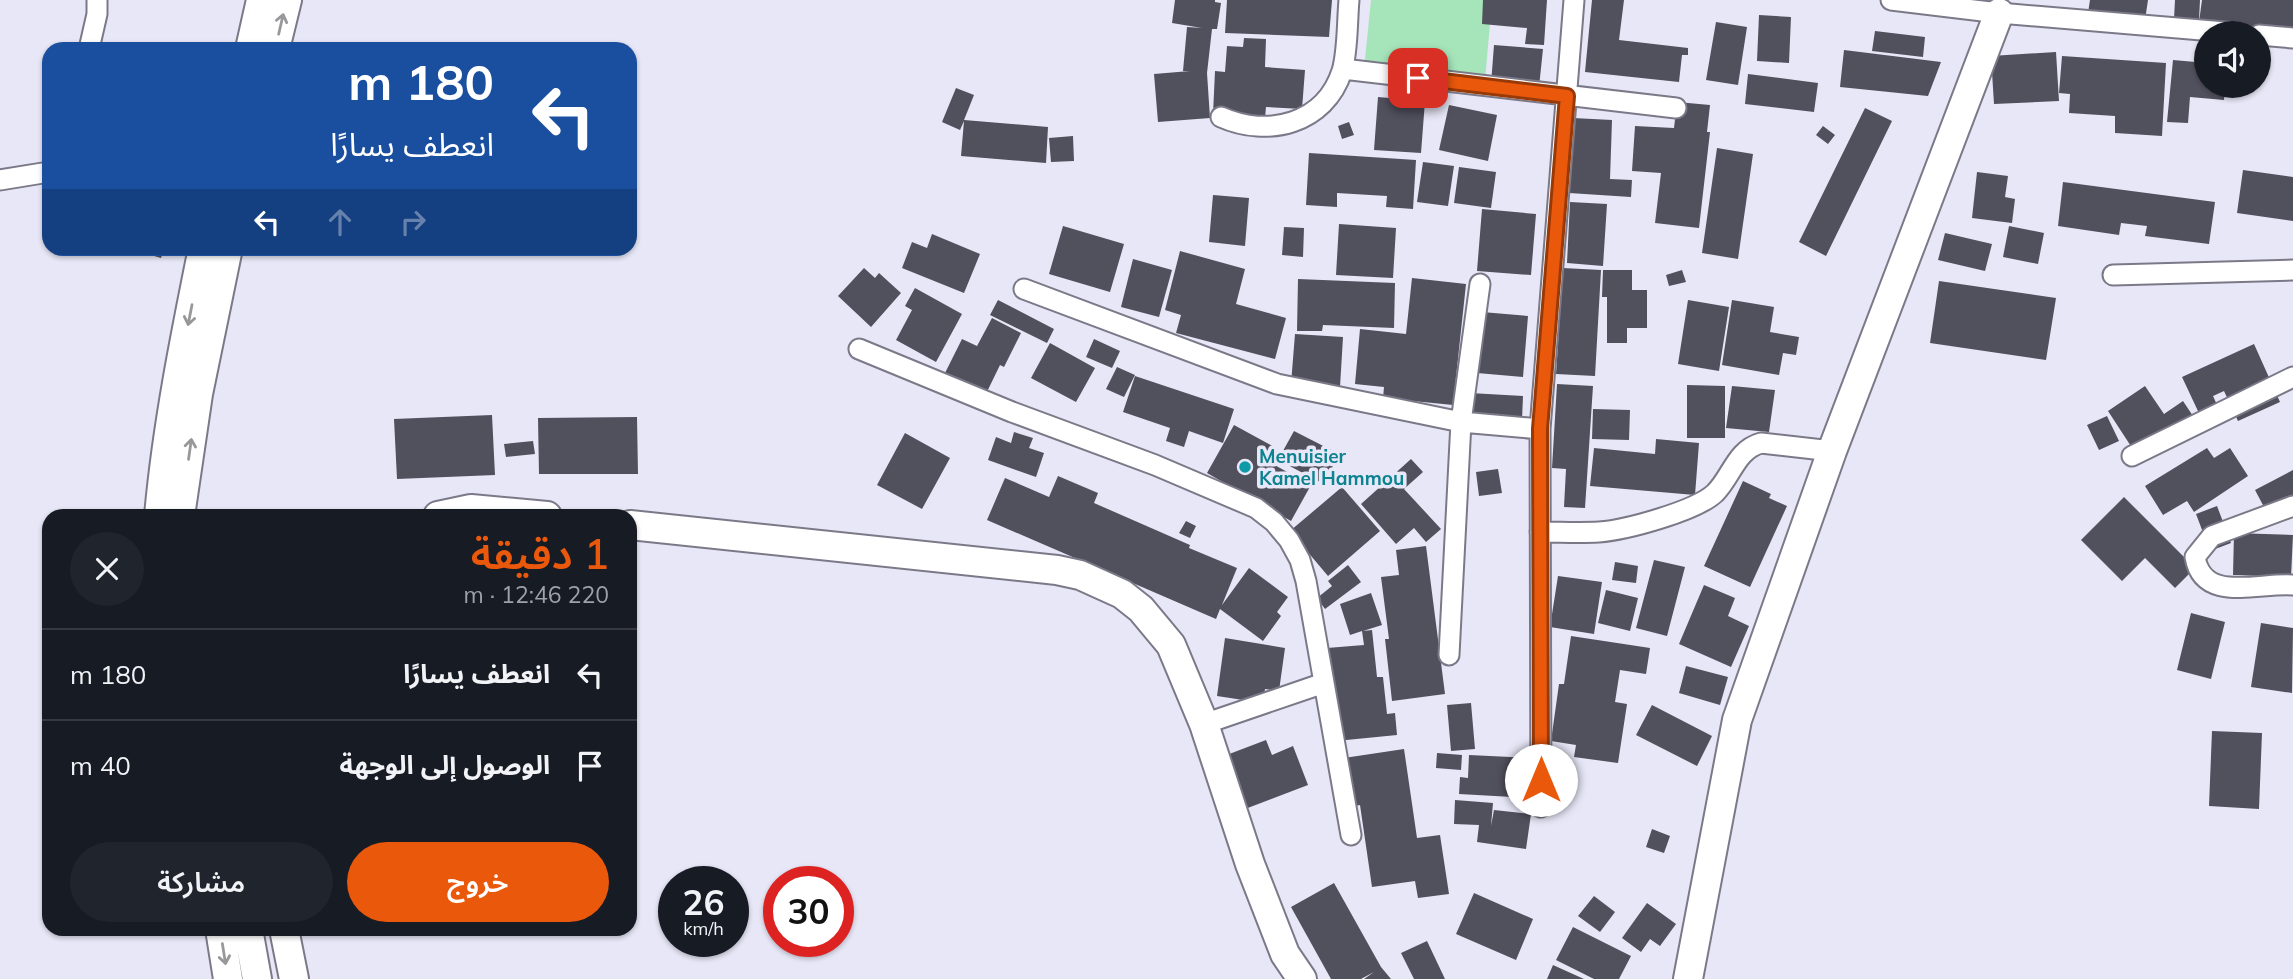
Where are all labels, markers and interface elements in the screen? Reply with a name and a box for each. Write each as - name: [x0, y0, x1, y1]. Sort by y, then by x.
- one-way arrow: [275, 14, 288, 36]
- map controls: [2194, 21, 2271, 98]
- button: sound: [2194, 21, 2271, 98]
- pin: [1388, 48, 1448, 108]
- text: 180 m: [348, 51, 494, 112]
- icon: arrive: [1399, 59, 1437, 97]
- icon: left: [518, 70, 609, 161]
- text: انعطف يسارًا: [330, 124, 494, 164]
- icon: left: [248, 203, 286, 241]
- icon: ahead: [321, 203, 359, 241]
- icon: right: [394, 203, 432, 241]
- one-way arrow: [182, 303, 196, 326]
- one-way arrow: [184, 438, 197, 461]
- place label: Menuisier Kamel Hammou: [1259, 444, 1404, 490]
- marker: Menuisier Kamel Hammou: [1237, 459, 1253, 475]
- text: 1 دقيقة: [471, 527, 609, 580]
- button: close: [70, 532, 144, 606]
- text: 220 m · 12:46: [464, 580, 609, 609]
- icon: left: [571, 656, 609, 694]
- text: انعطف يسارًا: [403, 657, 550, 690]
- text: 180 m: [70, 658, 146, 691]
- position arrow: [1504, 743, 1578, 817]
- icon: arrive: [571, 747, 609, 785]
- text: الوصول إلى الوجهة: [339, 748, 550, 781]
- text: 40 m: [70, 749, 131, 782]
- button: مشاركة: [70, 842, 333, 922]
- button: خروج: [347, 842, 609, 922]
- speed limit sign: 30: [763, 866, 854, 957]
- text: 26: [682, 880, 725, 924]
- text: km/h: [683, 917, 724, 940]
- one-way arrow: [218, 942, 231, 965]

